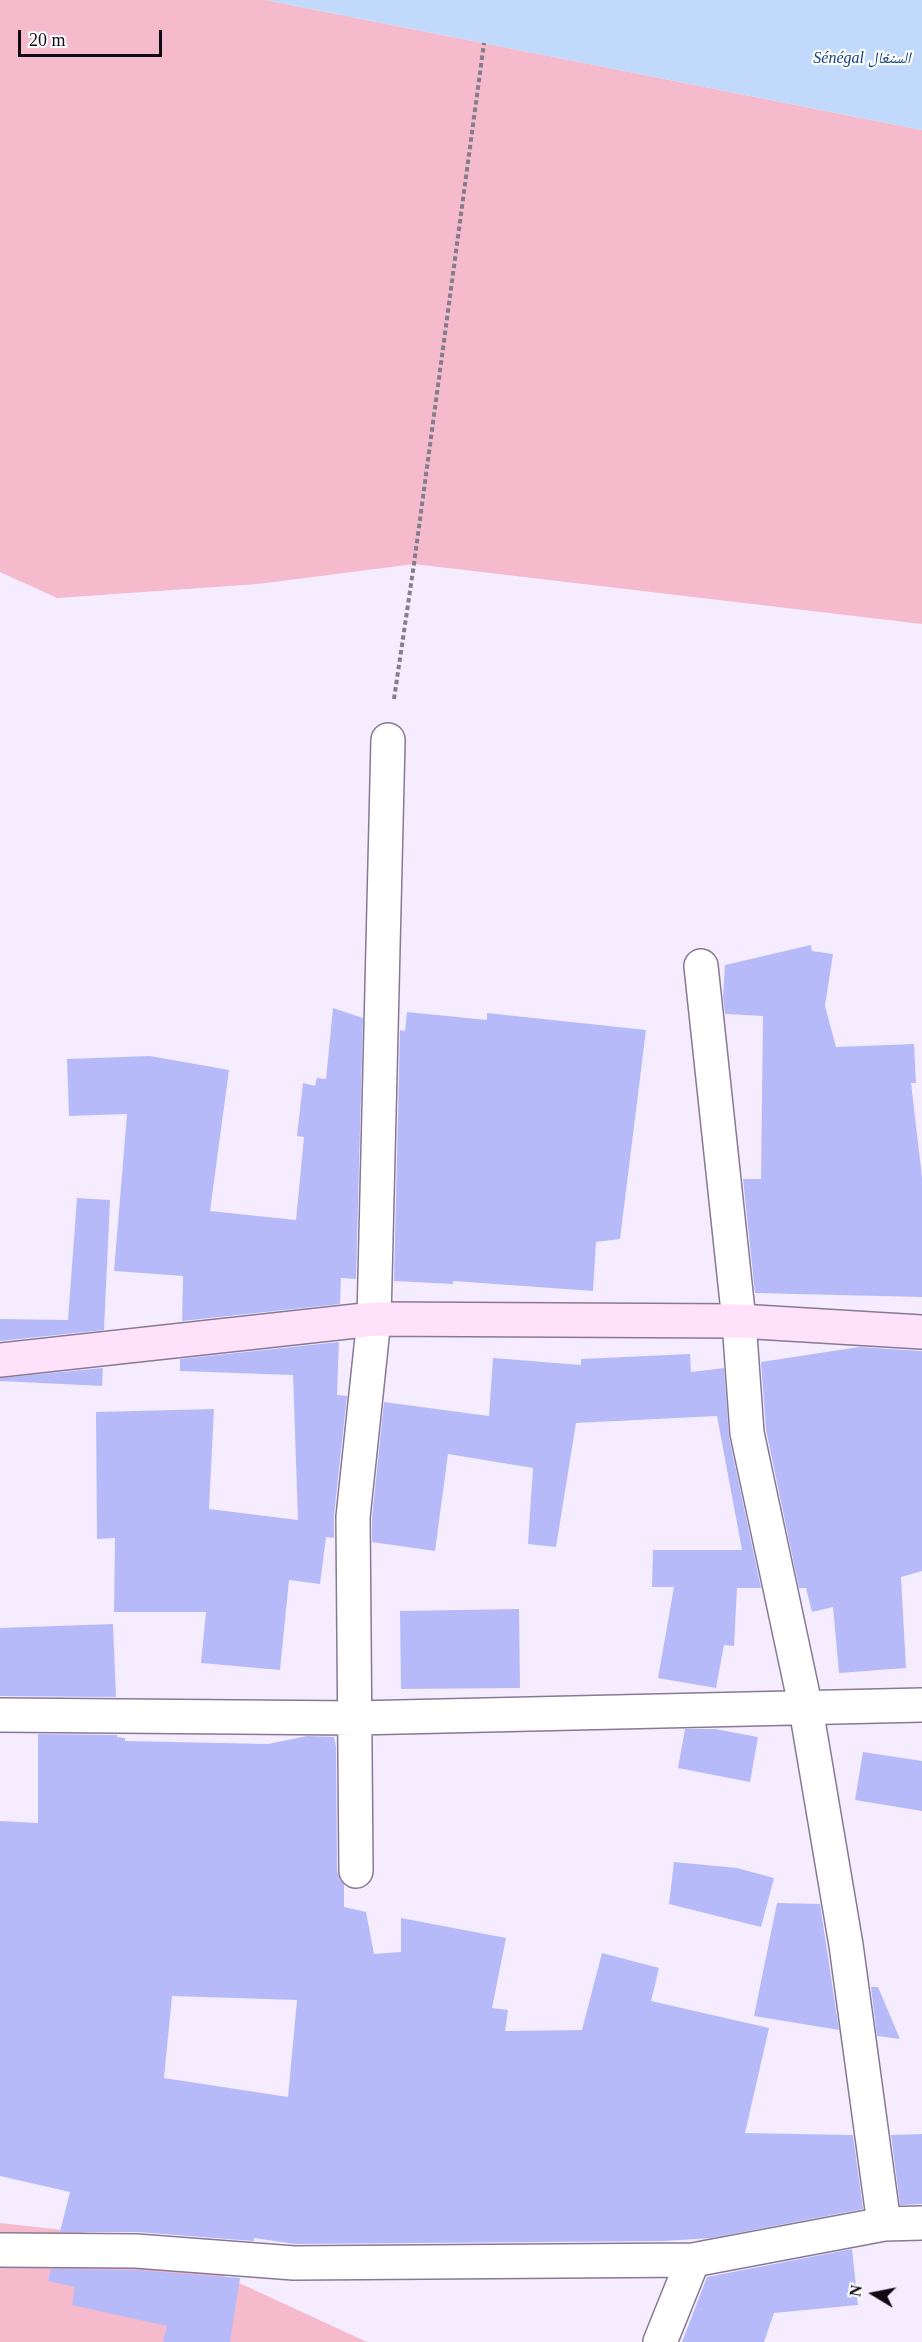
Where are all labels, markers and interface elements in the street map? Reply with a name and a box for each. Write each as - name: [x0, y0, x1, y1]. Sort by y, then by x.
- scale bar: [21, 18, 165, 56]
- text: 20 m: [29, 30, 66, 50]
- water label: Sénégal السنغال: [813, 49, 911, 69]
- north arrow: [844, 2264, 904, 2324]
- text: N: [846, 2284, 865, 2298]

